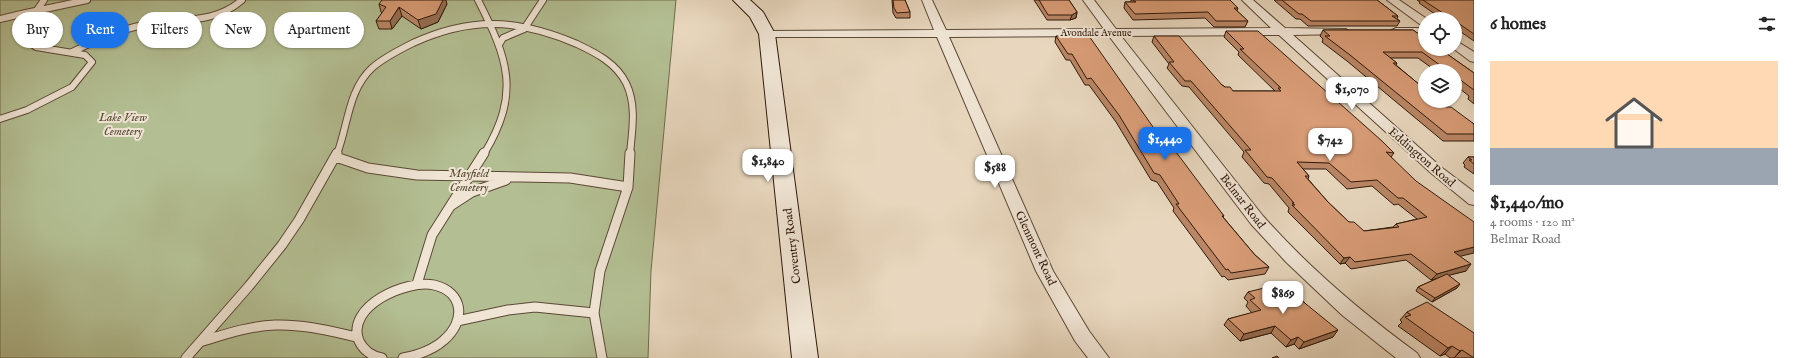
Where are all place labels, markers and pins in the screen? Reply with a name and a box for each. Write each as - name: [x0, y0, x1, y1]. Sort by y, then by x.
- pin: $1,070: [1319, 77, 1385, 111]
- pin: $1,440: [1132, 127, 1198, 161]
- pin: $742: [1306, 128, 1354, 162]
- pin: $1,840: [735, 149, 801, 183]
- pin: $588: [971, 155, 1019, 189]
- pin: $869: [1259, 281, 1307, 315]

